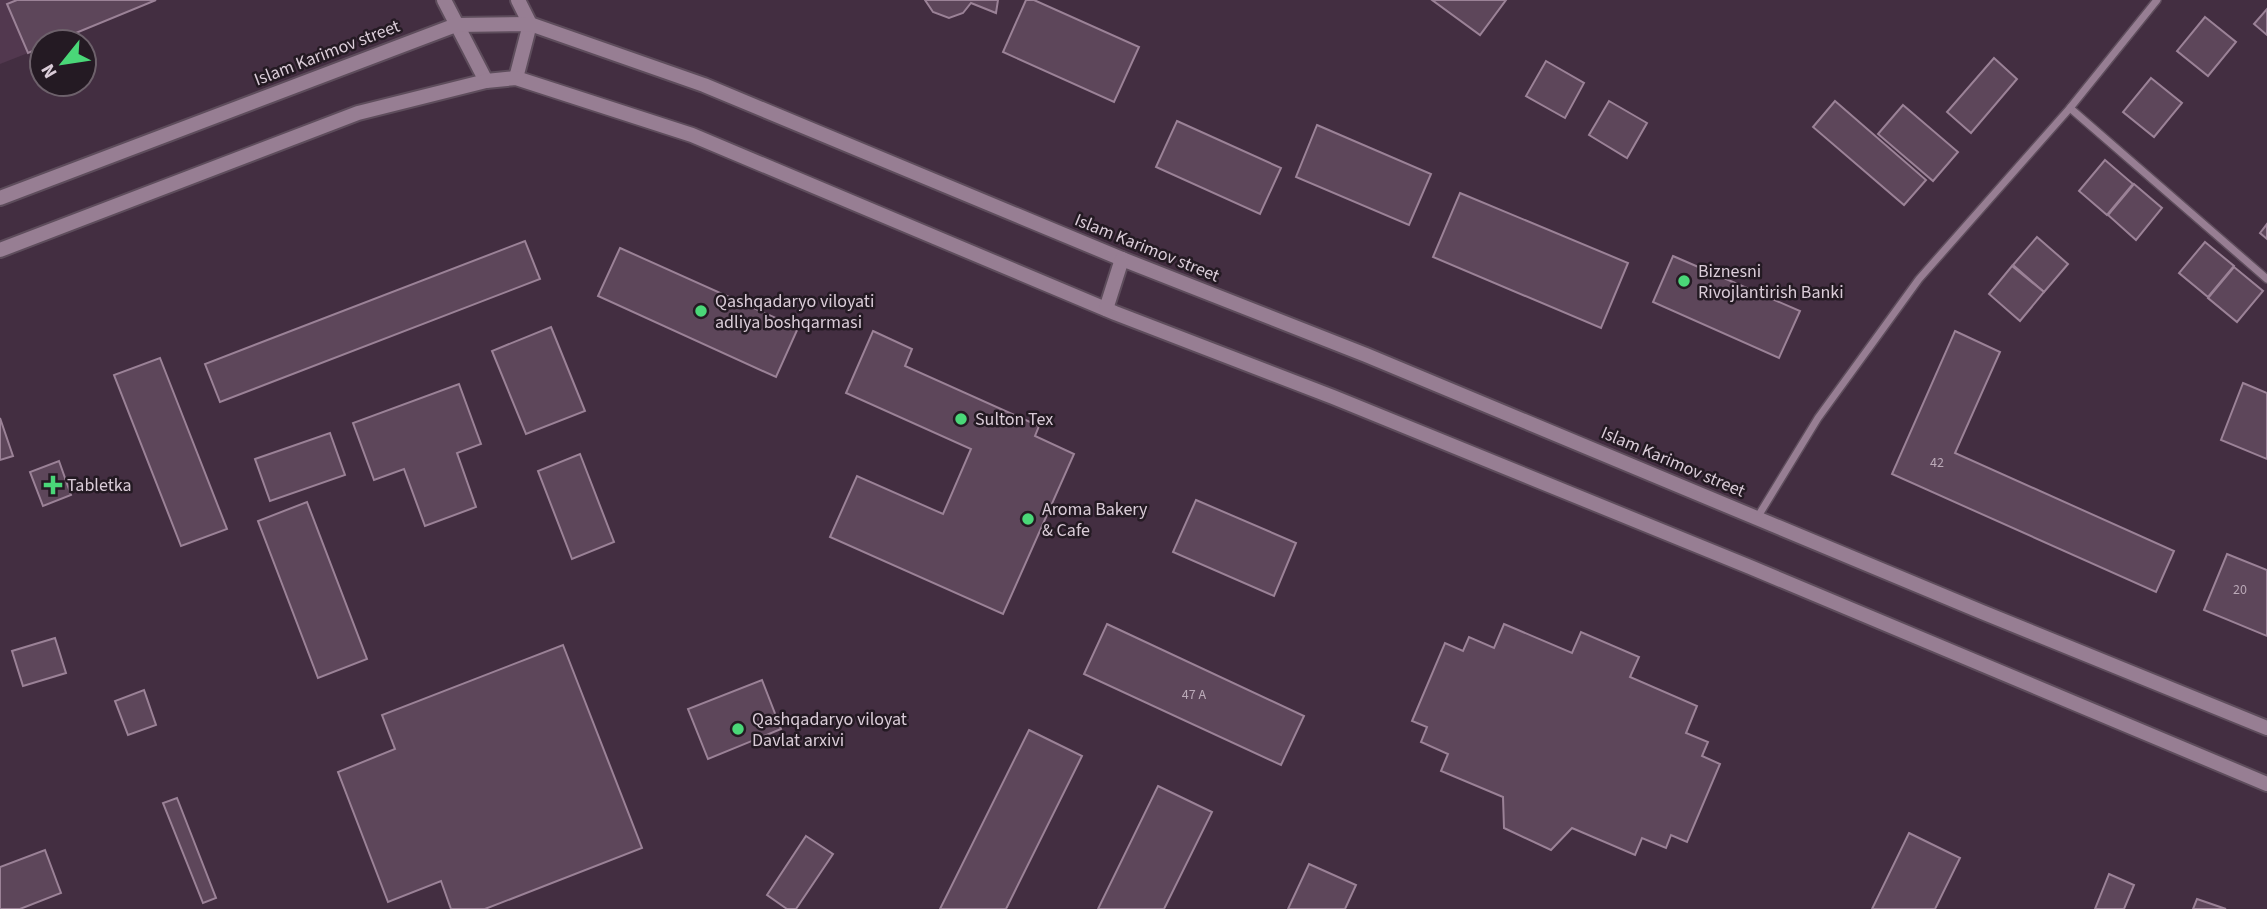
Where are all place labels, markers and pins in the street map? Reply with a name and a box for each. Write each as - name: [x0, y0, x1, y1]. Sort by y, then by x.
- place label: Biznesni Rivojlantirish Banki: [1698, 259, 1844, 305]
- marker: Biznesni Rivojlantirish Banki: [1676, 273, 1692, 289]
- place label: Qashqadaryo viloyati adliya boshqarmasi: [715, 289, 874, 335]
- marker: Qashqadaryo viloyati adliya boshqarmasi: [693, 303, 709, 319]
- place label: Sulton Tex: [975, 407, 1053, 432]
- marker: Sulton Tex: [953, 411, 969, 427]
- place label: Tabletka: [67, 473, 132, 498]
- marker: Tabletka: [45, 477, 61, 493]
- place label: Aroma Bakery & Cafe: [1042, 497, 1148, 543]
- marker: Aroma Bakery & Cafe: [1020, 511, 1036, 527]
- place label: Qashqadaryo viloyat Davlat arxivi: [752, 707, 907, 753]
- marker: Qashqadaryo viloyat Davlat arxivi: [730, 721, 746, 737]

